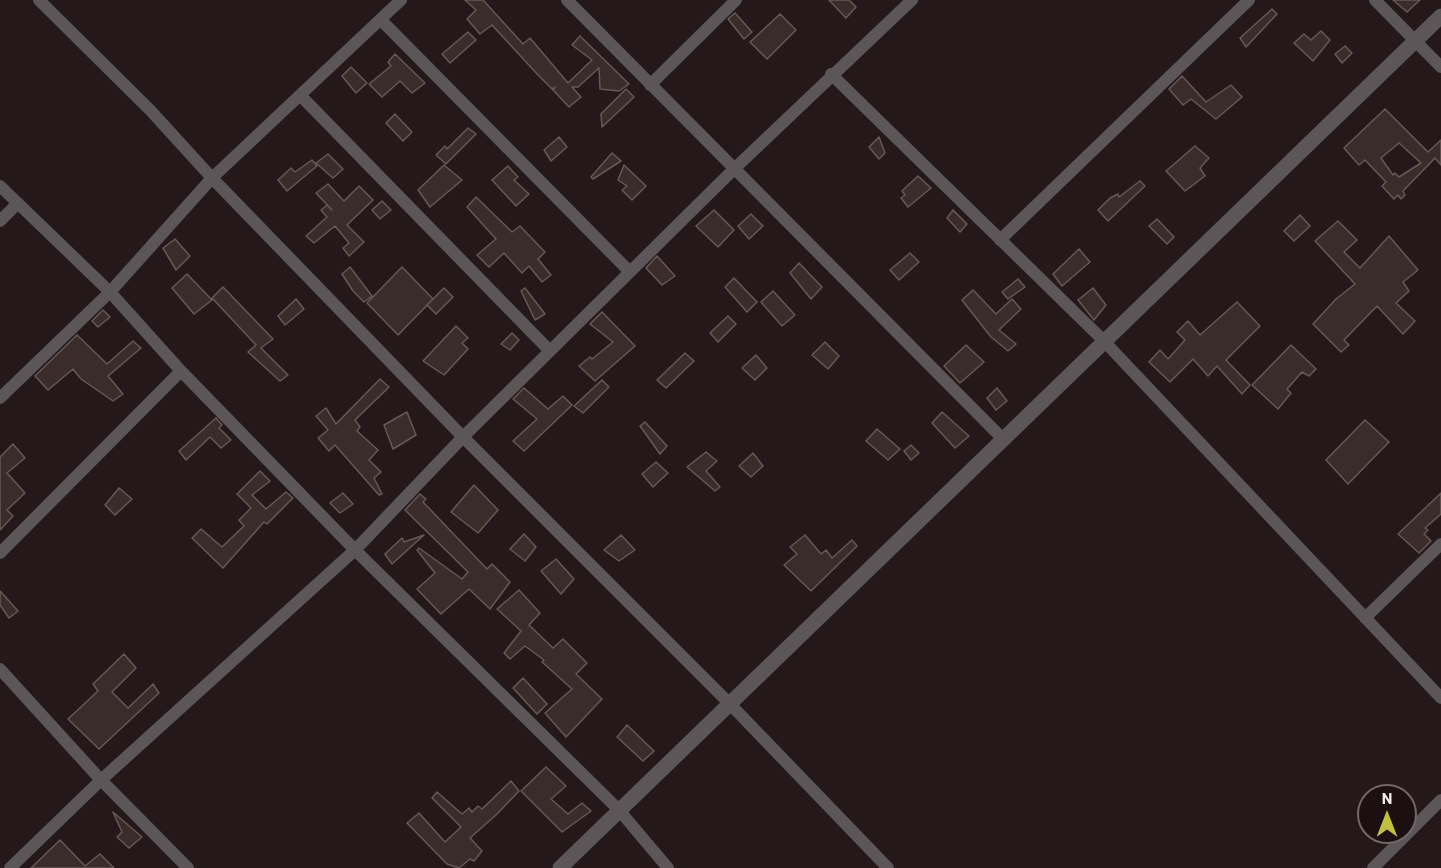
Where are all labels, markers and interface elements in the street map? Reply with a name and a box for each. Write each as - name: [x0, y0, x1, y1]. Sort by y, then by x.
- north arrow: [1357, 784, 1417, 844]
- text: N: [1382, 788, 1392, 807]

